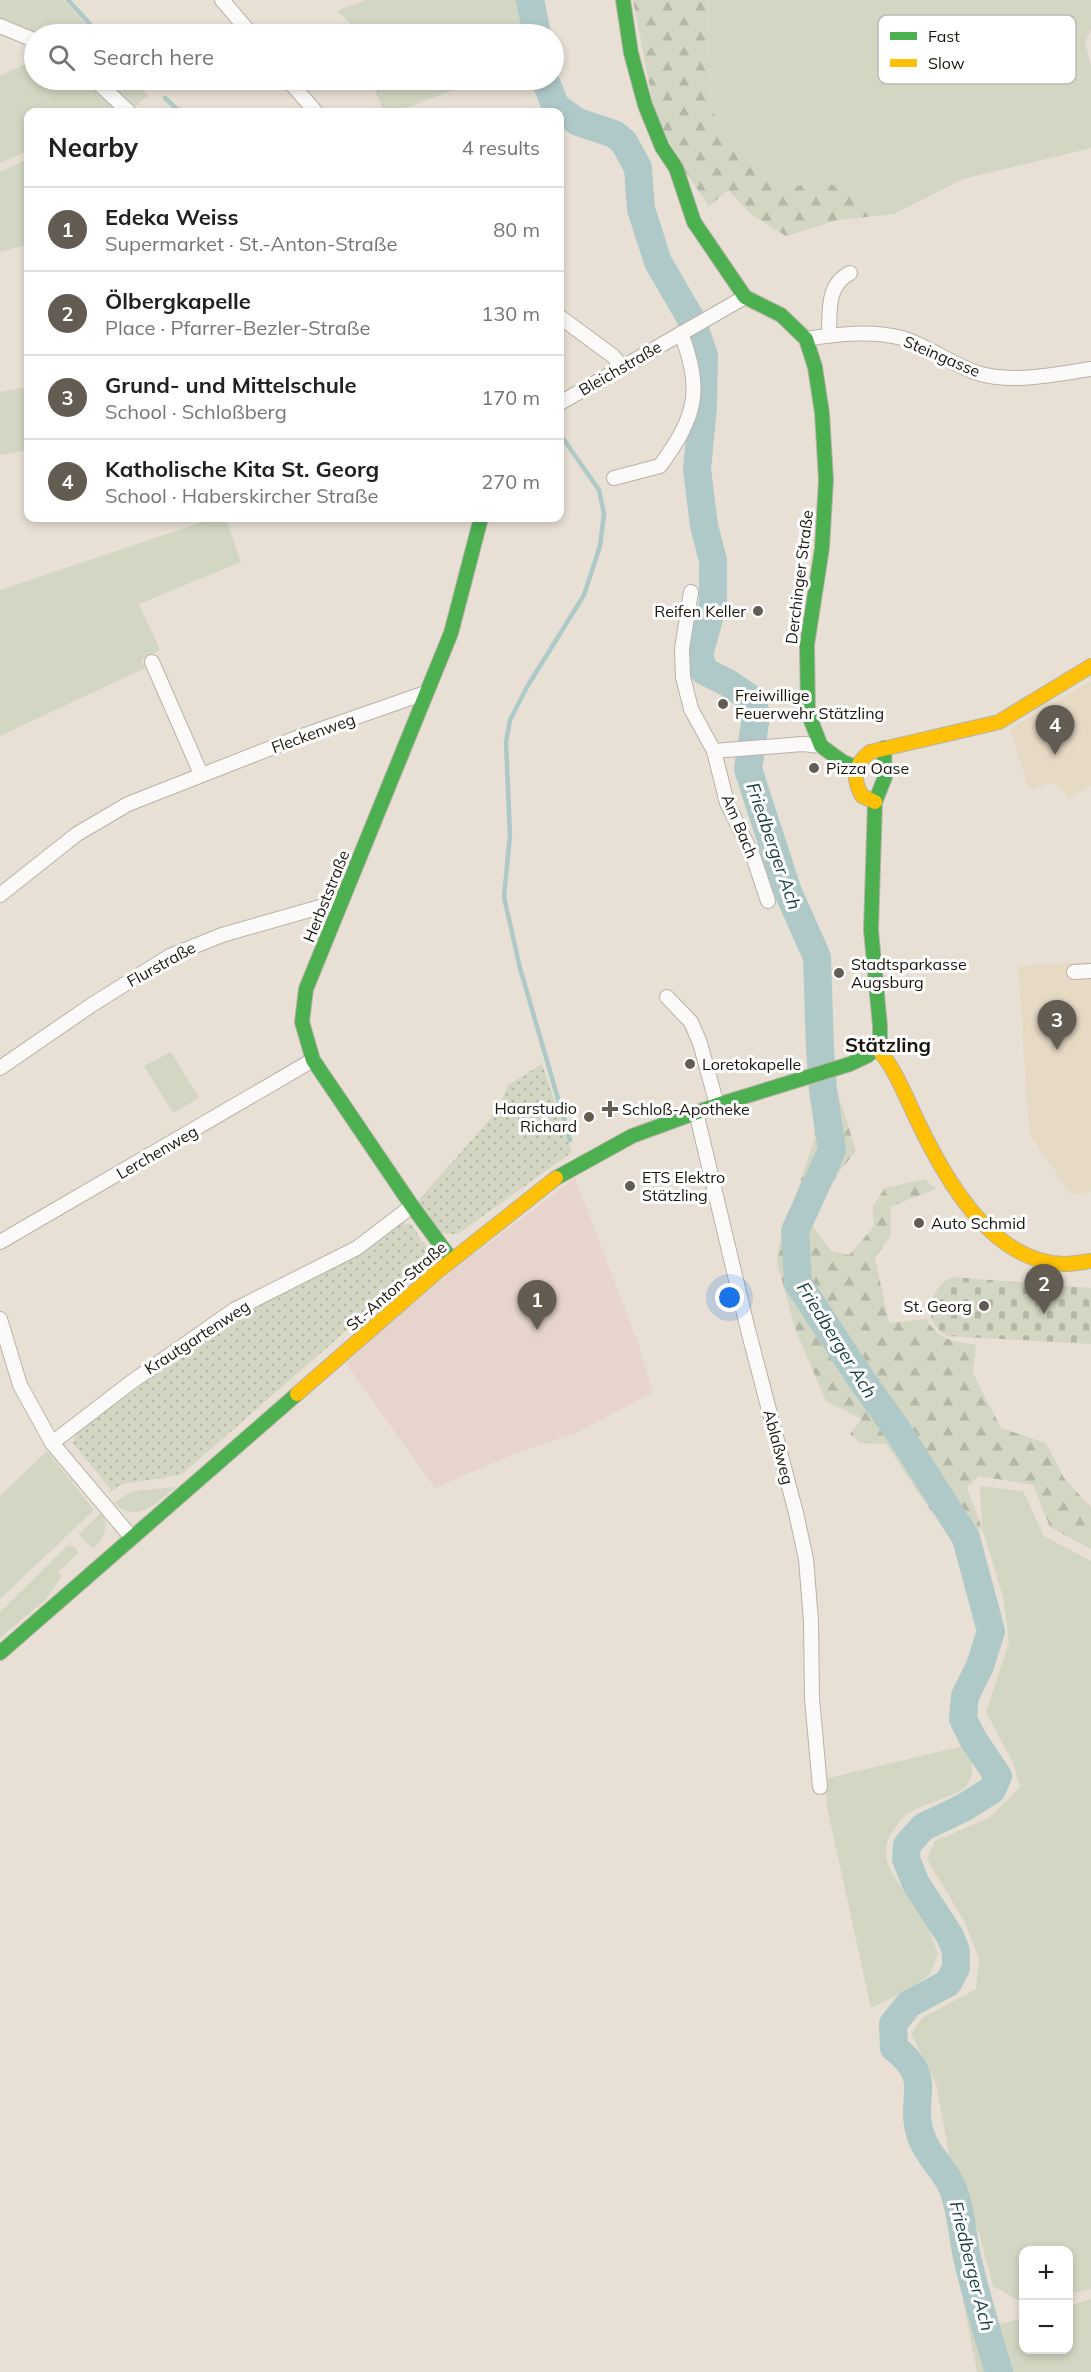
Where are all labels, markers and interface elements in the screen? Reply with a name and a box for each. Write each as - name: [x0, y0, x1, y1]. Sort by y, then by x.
- legend: [878, 15, 1076, 84]
- search box: [24, 24, 564, 90]
- text: Fast: [928, 26, 960, 46]
- icon: search: [45, 41, 78, 74]
- text: Search here: [93, 43, 214, 71]
- text: Slow: [928, 53, 965, 73]
- text: Nearby: [48, 131, 138, 164]
- text: 4 results: [462, 135, 540, 160]
- text: Edeka Weiss: [105, 203, 239, 231]
- text: 1: [62, 217, 74, 242]
- text: 80 m: [493, 217, 540, 242]
- text: Supermarket · St.-Anton-Straße: [105, 231, 397, 256]
- text: Ölbergkapelle: [105, 287, 251, 315]
- text: 2: [62, 301, 74, 326]
- text: 130 m: [481, 301, 540, 326]
- text: Place · Pfarrer-Bezler-Straße: [105, 315, 370, 340]
- street label: Steingasse: [901, 331, 983, 381]
- street label: Bleichstraße: [575, 336, 665, 400]
- text: Grund- und Mittelschule: [105, 371, 357, 399]
- text: 3: [62, 385, 74, 410]
- text: 170 m: [481, 385, 540, 410]
- text: School · Schloßberg: [105, 399, 287, 424]
- text: Katholische Kita St. Georg: [105, 455, 379, 483]
- text: 4: [62, 469, 74, 494]
- text: 270 m: [481, 469, 540, 494]
- text: School · Haberskircher Straße: [105, 483, 378, 508]
- street label: Derchinger Straße: [781, 509, 817, 645]
- place label: Reifen Keller: [654, 601, 746, 621]
- marker: Reifen Keller: [751, 604, 765, 618]
- place label: Freiwillige Feuerwehr Stätzling: [735, 685, 884, 723]
- marker: Freiwillige Feuerwehr Stätzling: [716, 697, 730, 711]
- pin: 4: [1036, 706, 1074, 755]
- street label: Fleckenweg: [268, 709, 358, 757]
- place label: Pizza Oase: [826, 758, 909, 778]
- marker: Pizza Oase: [807, 761, 821, 775]
- water label: Friedberger Ach: [742, 779, 806, 913]
- street label: Am Bach: [718, 791, 762, 861]
- street label: Herbststraße: [298, 847, 354, 945]
- street label: Flurstraße: [123, 937, 199, 991]
- place label: Stadtsparkasse Augsburg: [851, 954, 967, 992]
- marker: Stadtsparkasse Augsburg: [832, 966, 846, 980]
- pin: 3: [1038, 1000, 1076, 1050]
- district label: Stätzling: [845, 1032, 931, 1057]
- place label: Loretokapelle: [702, 1054, 801, 1074]
- marker: Loretokapelle: [683, 1057, 697, 1071]
- place label: Haarstudio Richard: [495, 1098, 577, 1136]
- place label: Schloß-Apotheke: [622, 1099, 750, 1119]
- marker: Schloß-Apotheke: [603, 1102, 617, 1116]
- marker: Haarstudio Richard: [582, 1110, 596, 1124]
- street label: Lerchenweg: [113, 1121, 201, 1183]
- place label: ETS Elektro Stätzling: [642, 1167, 725, 1205]
- marker: ETS Elektro Stätzling: [623, 1179, 637, 1193]
- place label: Auto Schmid: [931, 1213, 1026, 1233]
- marker: Auto Schmid: [912, 1216, 926, 1230]
- street label: St.-Anton-Straße: [342, 1237, 450, 1335]
- pin: 2: [1024, 1264, 1064, 1314]
- water label: Friedberger Ach: [792, 1278, 882, 1402]
- pin: 1: [518, 1280, 556, 1330]
- your location: [715, 1283, 744, 1312]
- street label: Krautgartenweg: [141, 1296, 253, 1378]
- place label: St. Georg: [904, 1296, 972, 1316]
- marker: St. Georg: [977, 1299, 991, 1313]
- street label: Ablaßweg: [759, 1407, 799, 1487]
- water label: Friedberger Ach: [945, 2199, 999, 2333]
- map controls: [1019, 2246, 1073, 2354]
- button: +: [1019, 2246, 1073, 2300]
- button: −: [1019, 2300, 1073, 2354]

